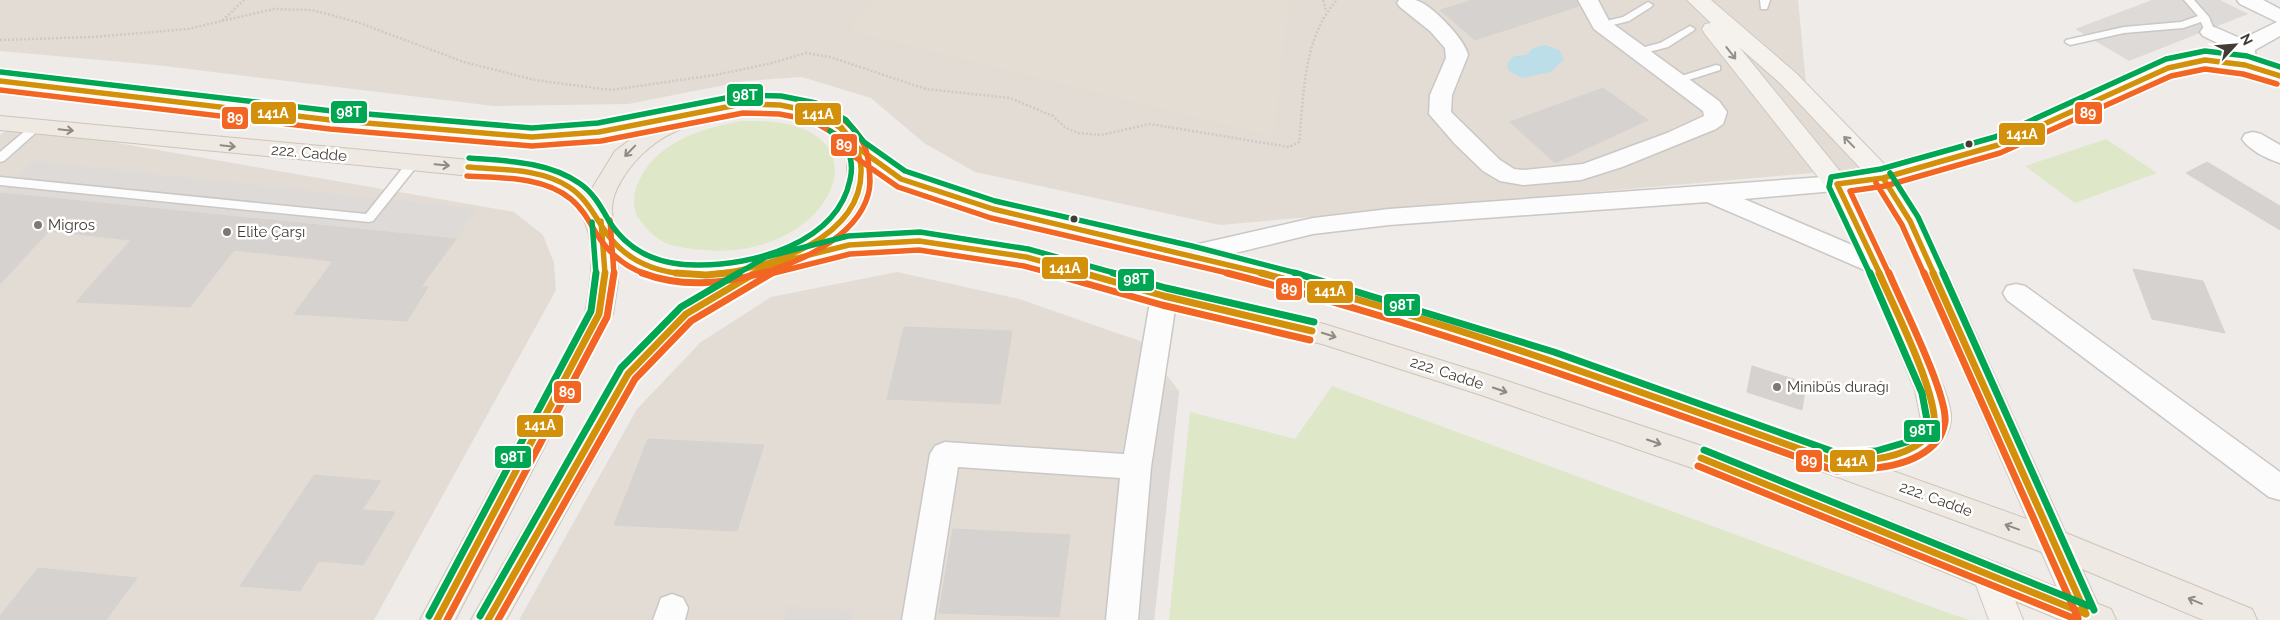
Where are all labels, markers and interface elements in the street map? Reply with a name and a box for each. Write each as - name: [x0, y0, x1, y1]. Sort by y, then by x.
- north arrow: [2210, 20, 2260, 70]
- text: N: [2237, 31, 2256, 48]
- one-way arrow: [1726, 46, 1737, 59]
- line badge: 98T: [726, 83, 764, 107]
- text: 98T: [732, 87, 758, 103]
- line badge: 98T: [330, 100, 368, 124]
- line badge: 141A: [250, 101, 297, 125]
- line badge: 89: [2074, 101, 2103, 125]
- line badge: 141A: [794, 102, 842, 126]
- text: 98T: [336, 104, 362, 120]
- text: 141A: [257, 105, 289, 121]
- text: 89: [2080, 105, 2096, 121]
- line badge: 89: [221, 106, 249, 130]
- text: 141A: [802, 106, 834, 122]
- text: 89: [227, 110, 243, 126]
- line badge: 141A: [1998, 122, 2046, 146]
- one-way arrow: [58, 125, 74, 135]
- text: 141A: [2006, 126, 2038, 142]
- line badge: 89: [830, 133, 858, 157]
- one-way arrow: [1843, 136, 1855, 149]
- text: 89: [836, 137, 852, 153]
- unlabelled marker: [1964, 139, 1974, 149]
- one-way arrow: [219, 141, 235, 151]
- street label: 222. Cadde: [270, 141, 348, 165]
- one-way arrow: [624, 145, 636, 157]
- one-way arrow: [433, 160, 449, 170]
- unlabelled marker: [1069, 214, 1079, 224]
- place label: Migros: [48, 216, 95, 234]
- marker: Migros: [32, 219, 44, 231]
- place label: Elite Çarşı: [237, 223, 305, 241]
- marker: Elite Çarşı: [221, 226, 233, 238]
- line badge: 141A: [1041, 256, 1089, 280]
- text: 141A: [1049, 260, 1081, 276]
- line badge: 98T: [1117, 268, 1155, 292]
- text: 98T: [1123, 271, 1149, 287]
- line badge: 89: [1275, 277, 1303, 301]
- line badge: 141A: [1306, 280, 1354, 304]
- text: 89: [1281, 281, 1297, 297]
- text: 141A: [1314, 283, 1346, 299]
- line badge: 98T: [1383, 293, 1421, 317]
- text: 98T: [1389, 297, 1415, 313]
- one-way arrow: [1320, 331, 1336, 341]
- street label: 222. Cadde: [1408, 353, 1486, 393]
- place label: Minibüs durağı: [1787, 378, 1889, 396]
- line badge: 89: [553, 380, 582, 404]
- marker: Minibüs durağı: [1771, 381, 1783, 393]
- text: 89: [559, 384, 575, 400]
- one-way arrow: [1492, 386, 1508, 396]
- line badge: 141A: [516, 414, 564, 438]
- text: 141A: [524, 417, 556, 433]
- line badge: 98T: [1903, 419, 1941, 443]
- text: 98T: [1909, 422, 1935, 438]
- one-way arrow: [1646, 438, 1661, 447]
- line badge: 98T: [494, 445, 532, 469]
- text: 98T: [500, 449, 526, 465]
- line badge: 89: [1795, 449, 1823, 473]
- line badge: 141A: [1829, 449, 1876, 473]
- text: 89: [1801, 453, 1817, 469]
- text: 141A: [1836, 453, 1868, 469]
- street label: 222. Cadde: [1897, 478, 1975, 521]
- one-way arrow: [2005, 522, 2020, 531]
- one-way arrow: [2188, 596, 2203, 606]

